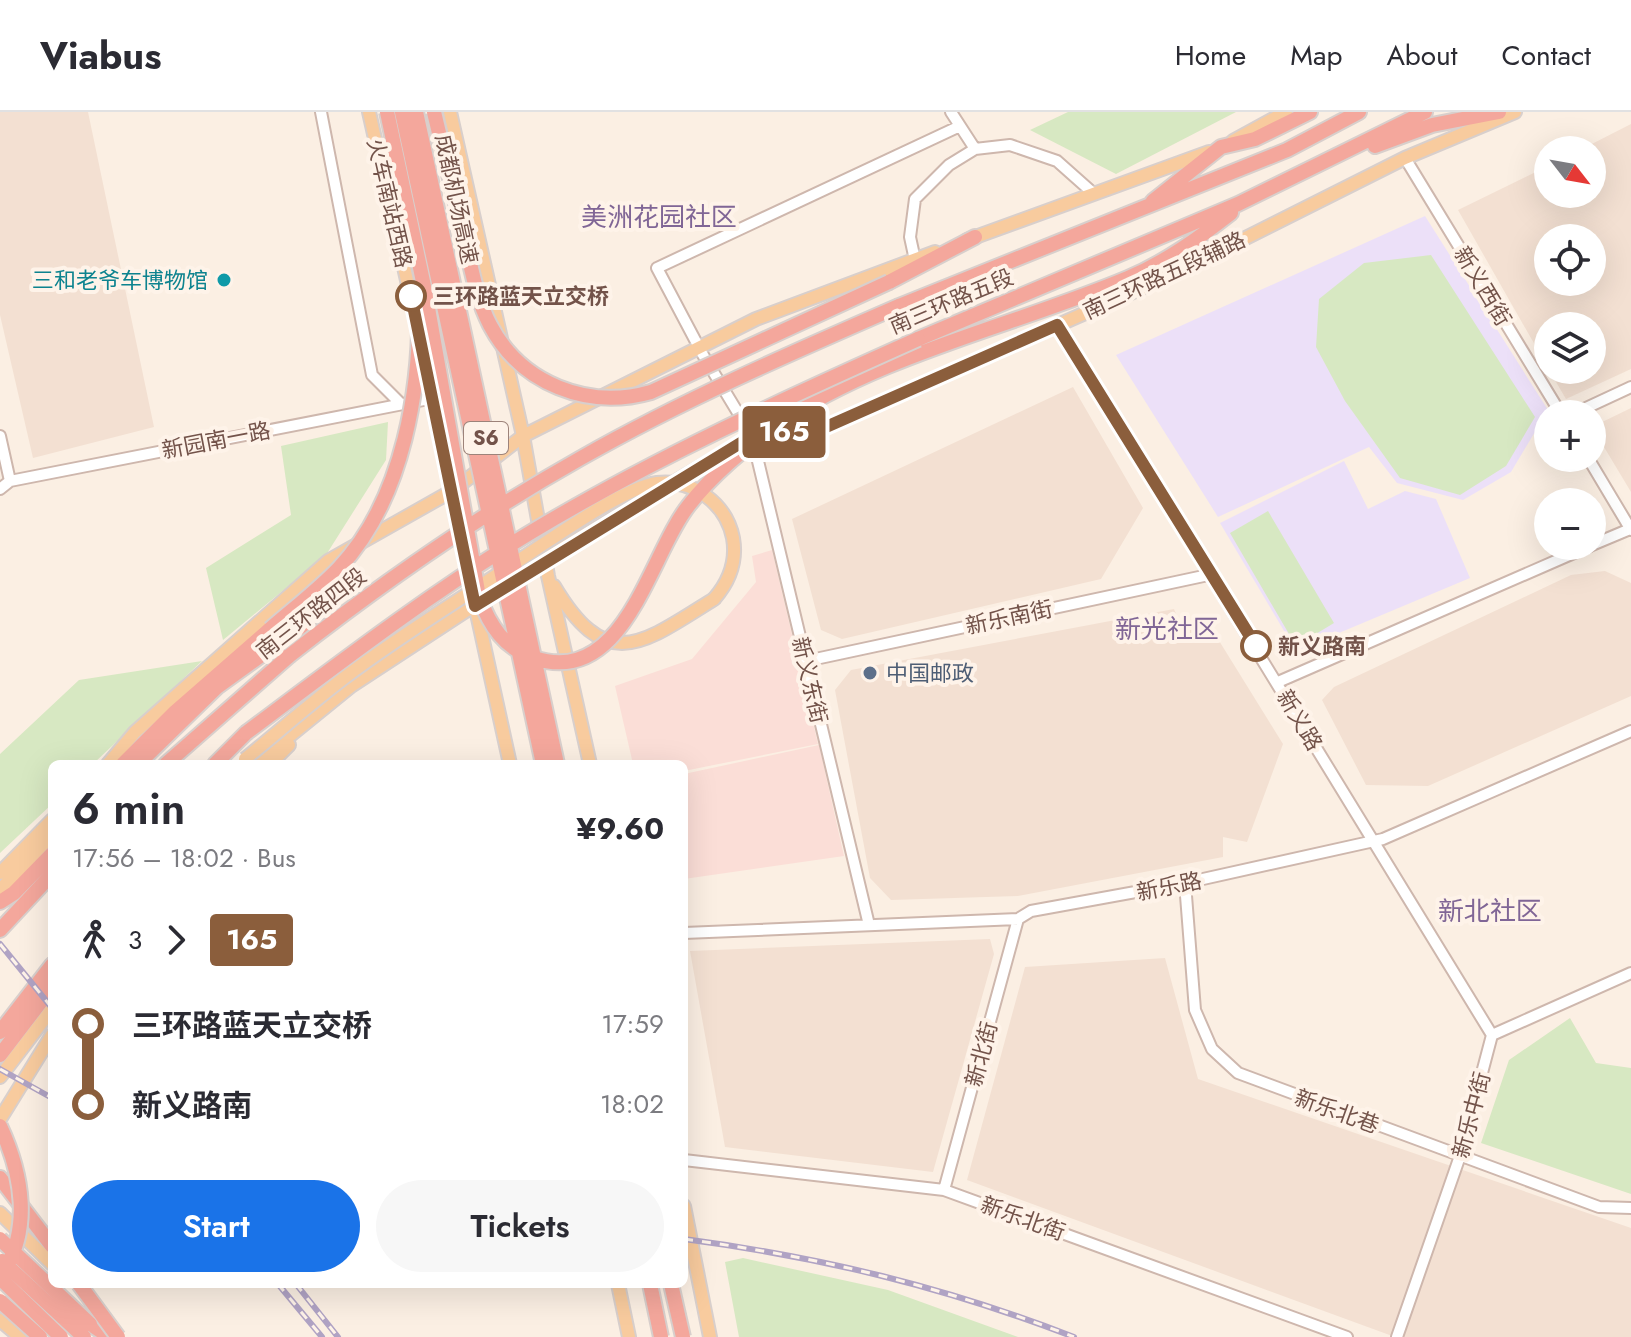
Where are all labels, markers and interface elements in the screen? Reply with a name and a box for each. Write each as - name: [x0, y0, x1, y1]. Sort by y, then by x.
- text: Viabus: [40, 28, 162, 83]
- text: Home: [1175, 35, 1246, 76]
- text: Map: [1290, 35, 1342, 76]
- text: About: [1386, 35, 1458, 76]
- text: Contact: [1502, 35, 1591, 76]
- street label: 成都机场高速: [428, 131, 486, 267]
- street label: 火车南站西路: [360, 135, 420, 271]
- north arrow: [1534, 136, 1606, 208]
- map controls: [1534, 136, 1606, 560]
- district label: 美洲花园社区: [581, 198, 737, 236]
- street label: 南三环路五段辅路: [1077, 223, 1251, 327]
- button: locate: [1534, 224, 1606, 296]
- street label: 新义西街: [1447, 240, 1519, 332]
- street label: 南三环路五段: [884, 260, 1018, 342]
- place label: 三和老爷车博物馆: [32, 264, 208, 296]
- marker: 三和老爷车博物馆: [215, 271, 233, 289]
- place label: 三环路蓝天立交桥: [433, 280, 609, 312]
- marker: 三环路蓝天立交桥: [396, 281, 426, 311]
- button: layers: [1534, 312, 1606, 384]
- button: +: [1534, 400, 1606, 472]
- line badge: 165: [738, 406, 830, 458]
- text: 165: [758, 411, 810, 452]
- street label: 新园南一路: [159, 414, 273, 466]
- road number: S6: [464, 422, 508, 454]
- button: −: [1534, 488, 1606, 560]
- street label: 南三环路四段: [249, 560, 373, 666]
- street label: 新乐南街: [963, 592, 1055, 642]
- district label: 新光社区: [1115, 610, 1219, 648]
- place label: 新义路南: [1278, 630, 1366, 662]
- marker: 新义路南: [1241, 631, 1271, 661]
- street label: 新义东街: [785, 634, 835, 726]
- place label: 中国邮政: [886, 657, 974, 689]
- marker: 中国邮政: [861, 664, 879, 682]
- street label: 新义路: [1269, 683, 1331, 757]
- text: 6 min: [72, 777, 185, 841]
- text: ¥9.60: [576, 807, 664, 850]
- text: 17:56 – 18:02 · Bus: [72, 839, 296, 877]
- street label: 新乐路: [1134, 864, 1204, 908]
- district label: 新北社区: [1438, 892, 1542, 930]
- icon: walk: [72, 918, 116, 962]
- icon: forward: [154, 918, 198, 962]
- text: 165: [226, 919, 277, 960]
- text: 3: [128, 921, 142, 959]
- text: 三环路蓝天立交桥: [132, 1004, 372, 1047]
- text: 17:59: [601, 1005, 664, 1043]
- street label: 新北街: [957, 1018, 1005, 1090]
- street label: 新乐中街: [1444, 1068, 1498, 1162]
- street label: 新乐北巷: [1290, 1081, 1384, 1141]
- text: 新义路南: [132, 1084, 252, 1127]
- text: 18:02: [600, 1085, 664, 1123]
- button: Start: [72, 1180, 360, 1272]
- button: Tickets: [376, 1180, 664, 1272]
- street label: 新乐北街: [976, 1188, 1070, 1248]

